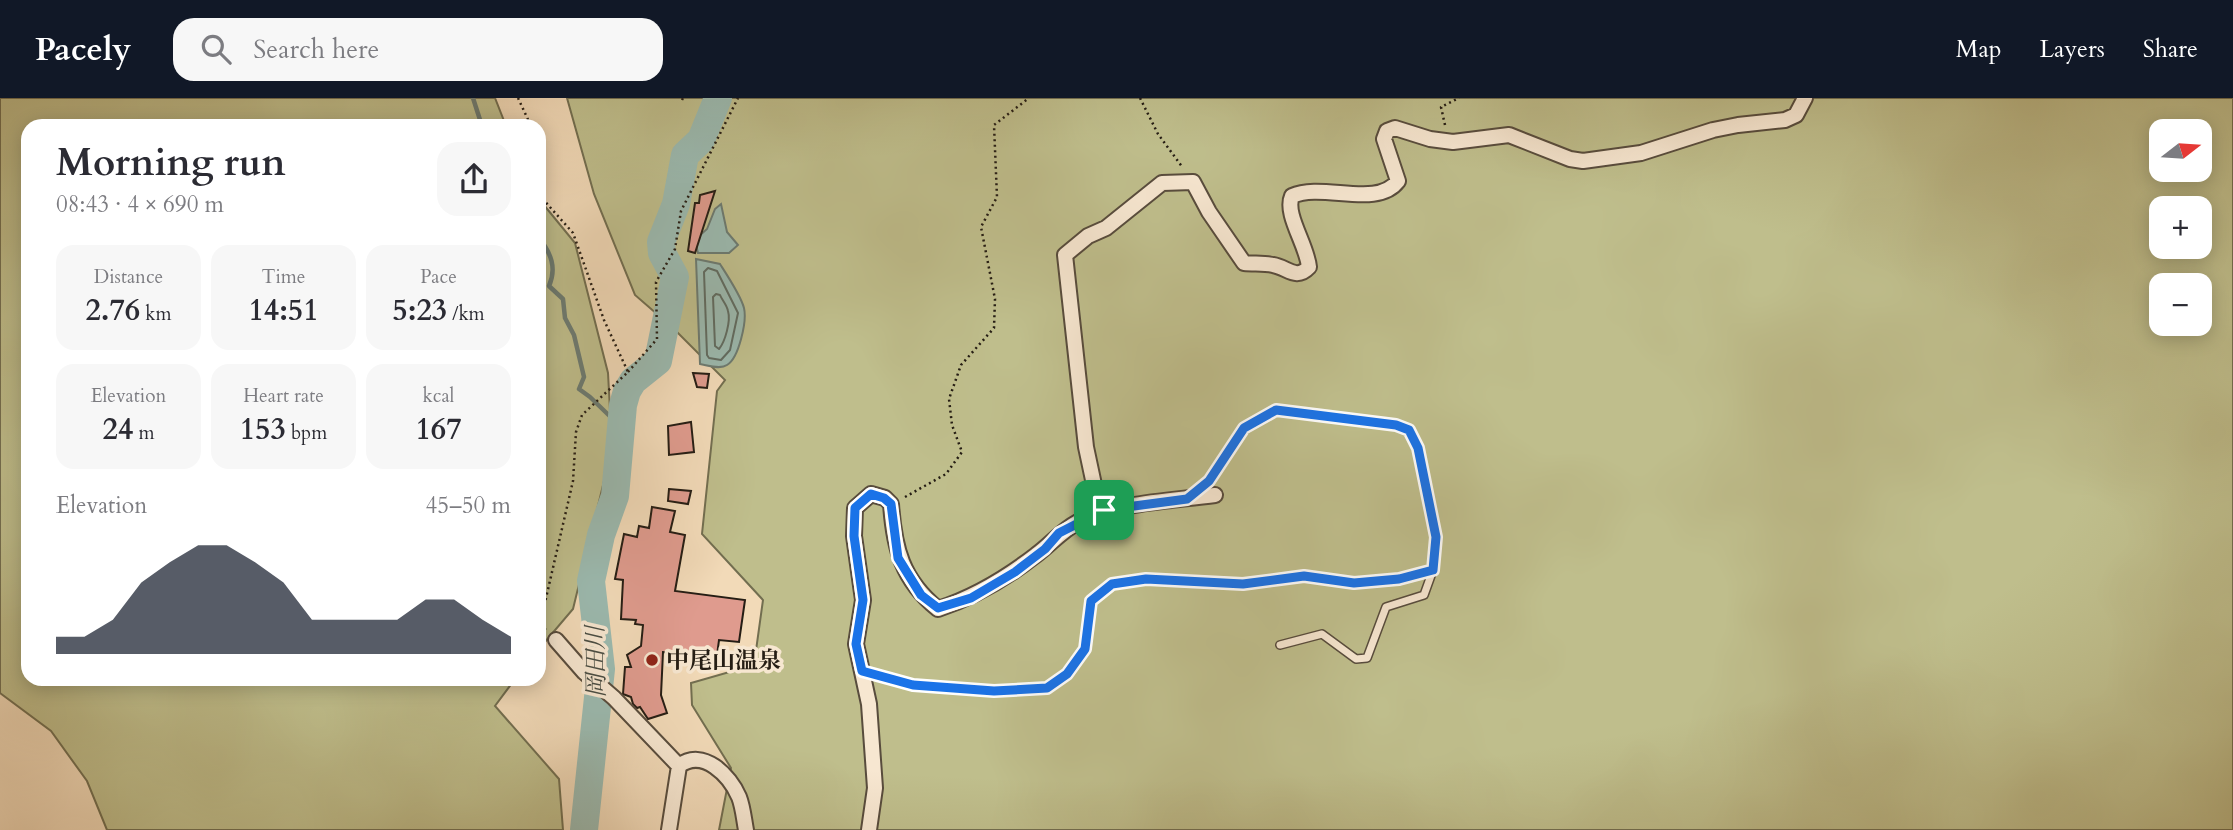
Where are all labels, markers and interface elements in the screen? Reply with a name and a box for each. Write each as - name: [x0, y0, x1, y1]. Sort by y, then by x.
- search box: [173, 18, 663, 81]
- text: Pacely: [35, 27, 131, 72]
- icon: search: [197, 30, 235, 68]
- text: Search here: [253, 32, 379, 67]
- text: Map: [1956, 33, 2002, 66]
- text: Layers: [2040, 33, 2105, 66]
- text: Share: [2143, 33, 2198, 66]
- north arrow: [2149, 119, 2212, 182]
- map controls: [2149, 119, 2212, 336]
- text: Morning run: [56, 137, 286, 189]
- button: share: [437, 142, 511, 216]
- text: 08:43 · 4 × 690 m: [56, 189, 224, 220]
- button: +: [2149, 196, 2212, 259]
- text: Distance: [94, 264, 163, 290]
- text: Time: [262, 264, 305, 290]
- text: Pace: [420, 264, 457, 290]
- button: −: [2149, 273, 2212, 336]
- text: 2.76: [85, 290, 140, 331]
- text: 14:51: [248, 290, 319, 331]
- text: 5:23: [392, 290, 447, 331]
- text: km: [140, 301, 172, 327]
- text: /km: [447, 301, 485, 327]
- text: Elevation: [91, 383, 166, 409]
- text: Heart rate: [243, 383, 324, 409]
- text: kcal: [423, 383, 454, 409]
- text: 24: [103, 409, 133, 450]
- text: 153: [240, 409, 286, 450]
- text: 167: [415, 409, 462, 450]
- text: m: [133, 420, 154, 446]
- text: bpm: [286, 420, 327, 446]
- pin: [1074, 480, 1134, 540]
- text: Elevation: [56, 490, 147, 521]
- text: 45–50 m: [426, 490, 511, 521]
- icon: arrive: [1085, 491, 1123, 529]
- water label: 岡田川: [579, 623, 613, 698]
- place label: 中尾山温泉: [666, 645, 781, 676]
- marker: 中尾山温泉: [644, 652, 660, 668]

